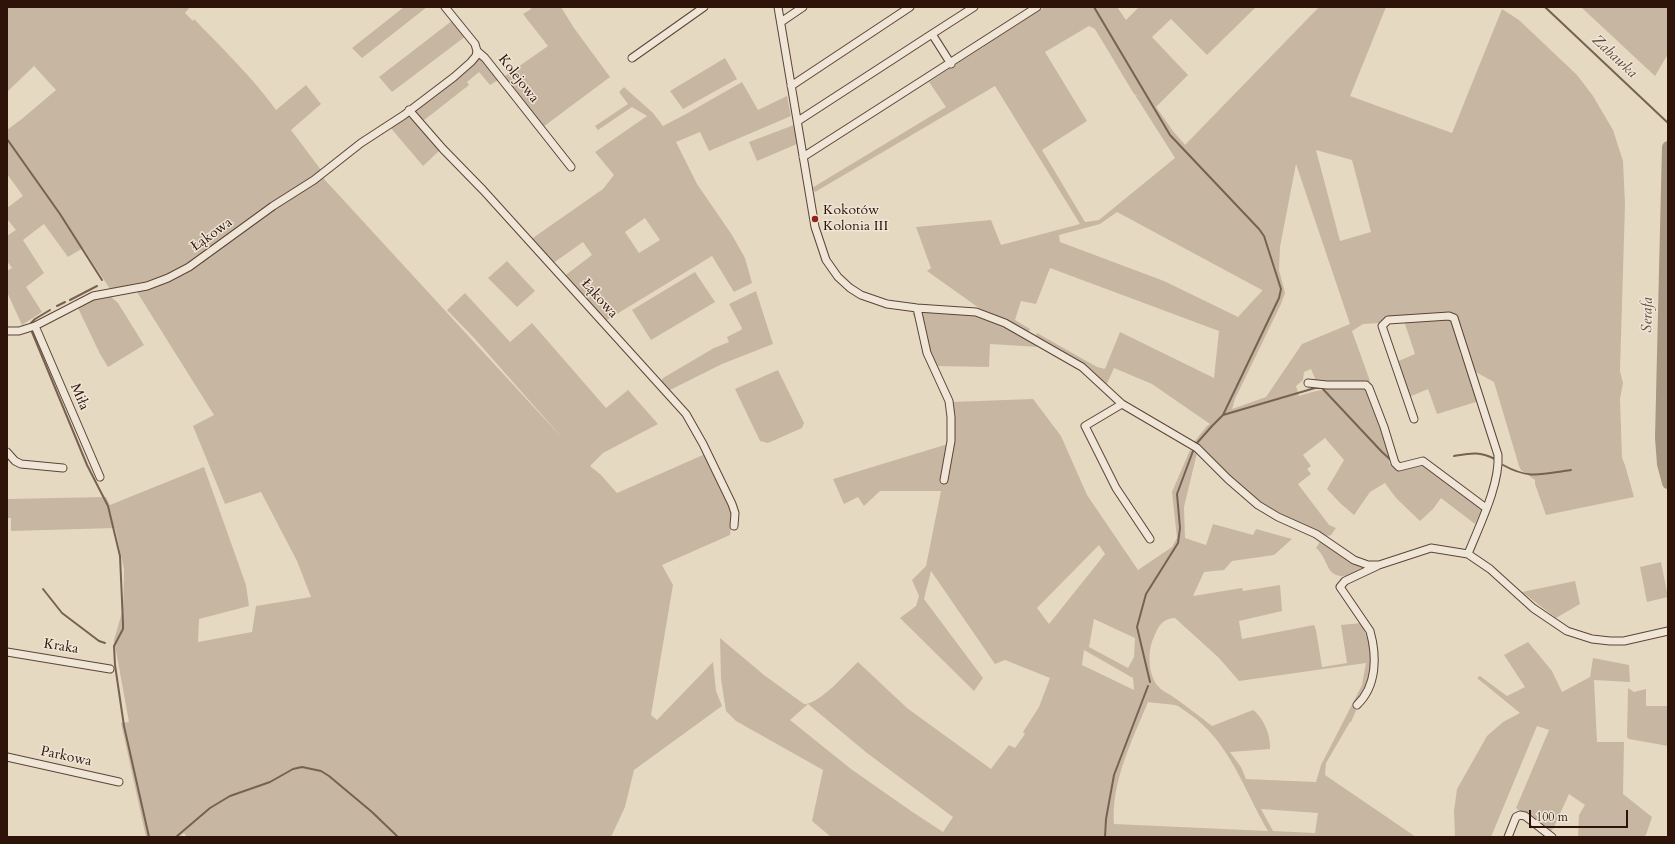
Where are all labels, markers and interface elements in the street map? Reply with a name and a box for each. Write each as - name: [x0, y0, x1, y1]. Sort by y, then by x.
- water label: Zabawka: [1588, 32, 1640, 82]
- street label: Kolejowa: [494, 51, 542, 107]
- place label: Kokotów Kolonia III: [823, 203, 888, 236]
- street label: Łąkowa: [188, 214, 236, 256]
- marker: Kokotów Kolonia III: [810, 214, 820, 224]
- street label: Łąkowa: [577, 276, 621, 322]
- water label: Serafa: [1639, 297, 1657, 333]
- street label: Miła: [66, 381, 92, 413]
- street label: Kraka: [42, 636, 80, 658]
- street label: Parkowa: [39, 743, 93, 771]
- scale bar: [1531, 802, 1630, 828]
- text: 100 m: [1536, 809, 1568, 825]

